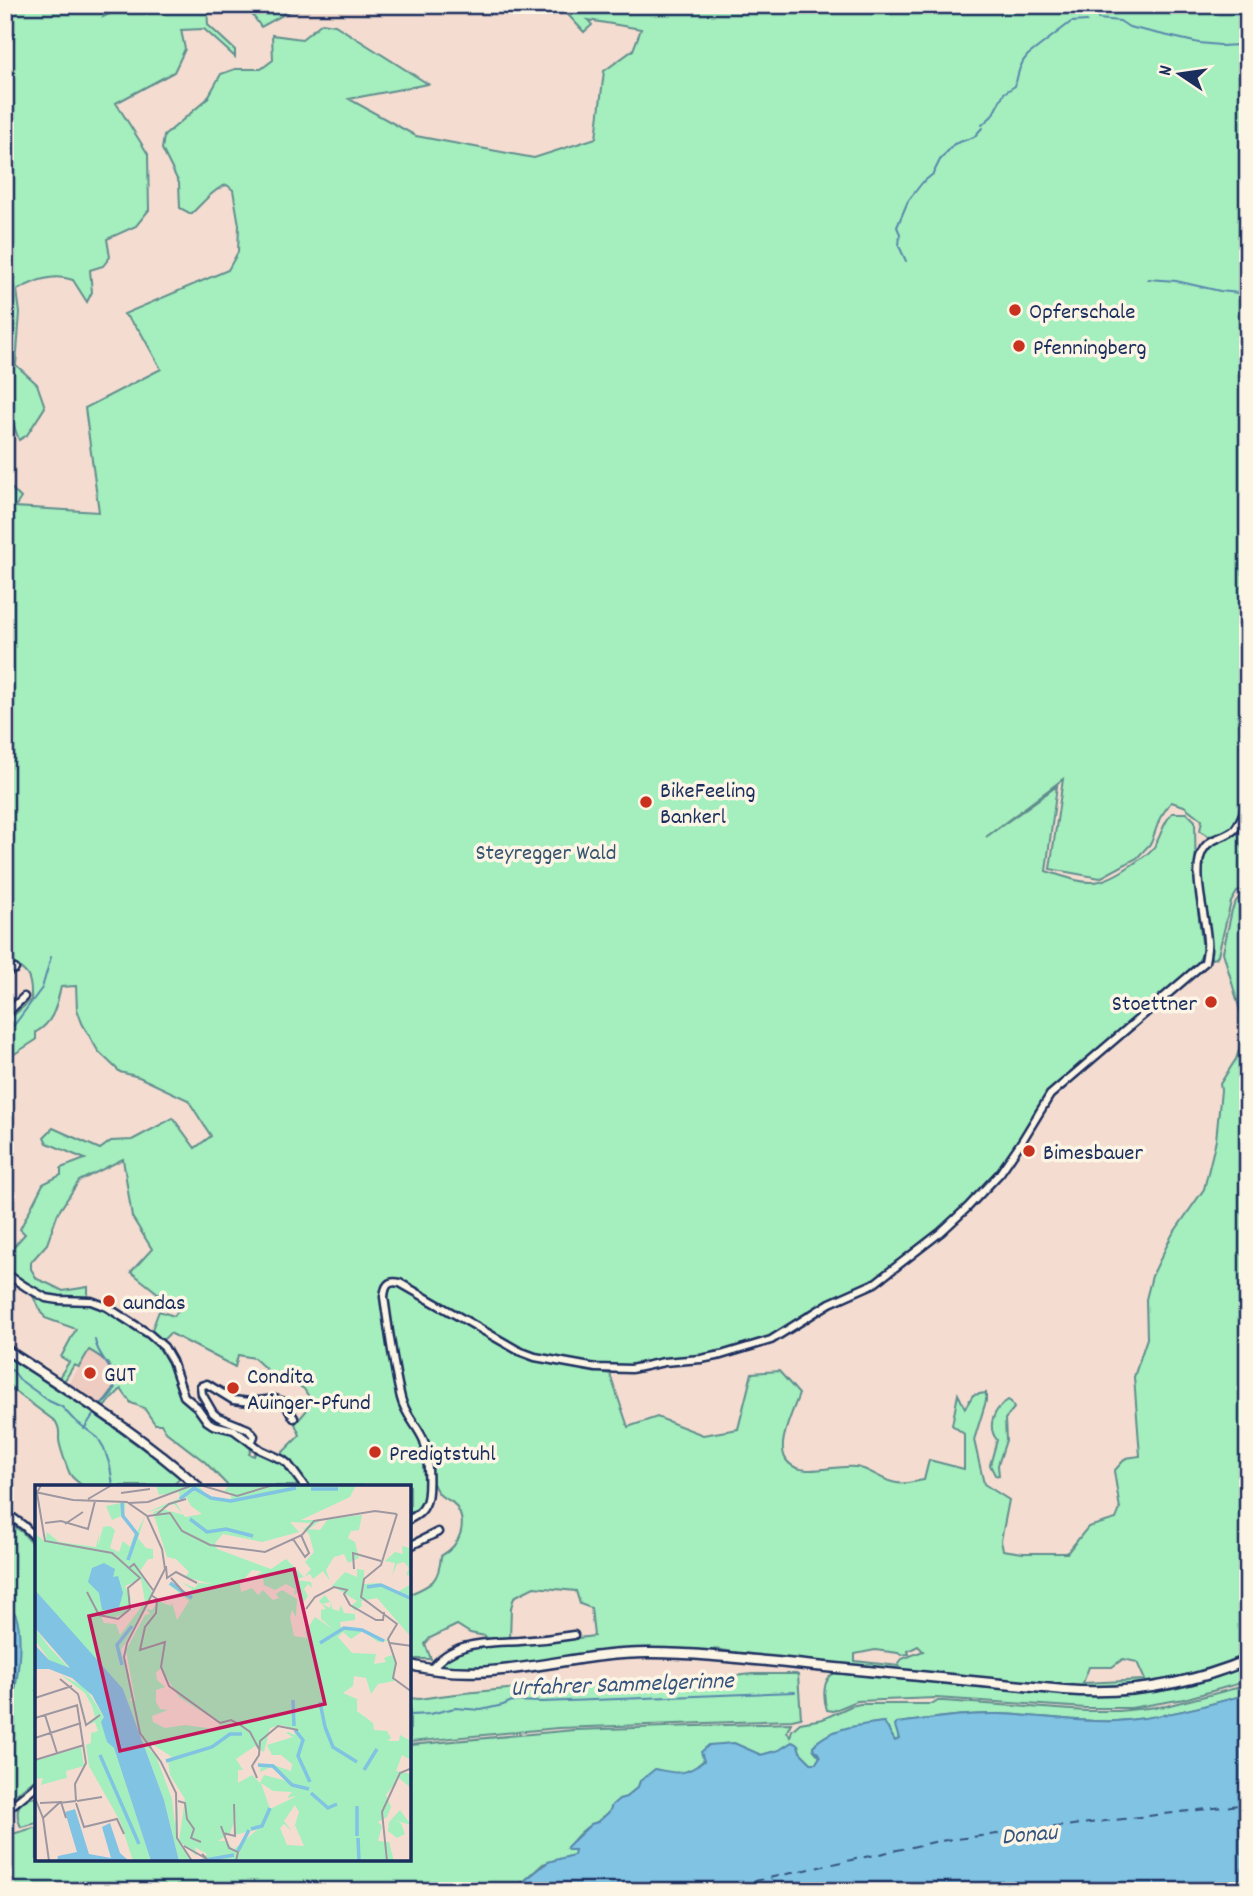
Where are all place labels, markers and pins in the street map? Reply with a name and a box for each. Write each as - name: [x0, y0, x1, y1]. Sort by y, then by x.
- place label: Opferschale: [1029, 297, 1135, 330]
- marker: Opferschale: [1007, 302, 1023, 318]
- place label: Pfenningberg: [1033, 333, 1147, 366]
- marker: Pfenningberg: [1011, 338, 1027, 354]
- place label: BikeFeeling Bankerl: [660, 776, 756, 835]
- marker: BikeFeeling Bankerl: [638, 794, 654, 810]
- place label: Stoettner: [1112, 989, 1197, 1022]
- marker: Stoettner: [1203, 994, 1219, 1010]
- place label: Bimesbauer: [1043, 1138, 1143, 1171]
- marker: Bimesbauer: [1021, 1143, 1037, 1159]
- place label: aundas: [123, 1288, 186, 1321]
- marker: aundas: [101, 1293, 117, 1309]
- place label: GUT: [104, 1360, 136, 1393]
- place label: Condita Auinger-Pfund: [247, 1362, 371, 1421]
- marker: GUT: [82, 1365, 98, 1381]
- marker: Condita Auinger-Pfund: [225, 1380, 241, 1396]
- place label: Predigtstuhl: [389, 1439, 496, 1472]
- marker: Predigtstuhl: [367, 1444, 383, 1460]

